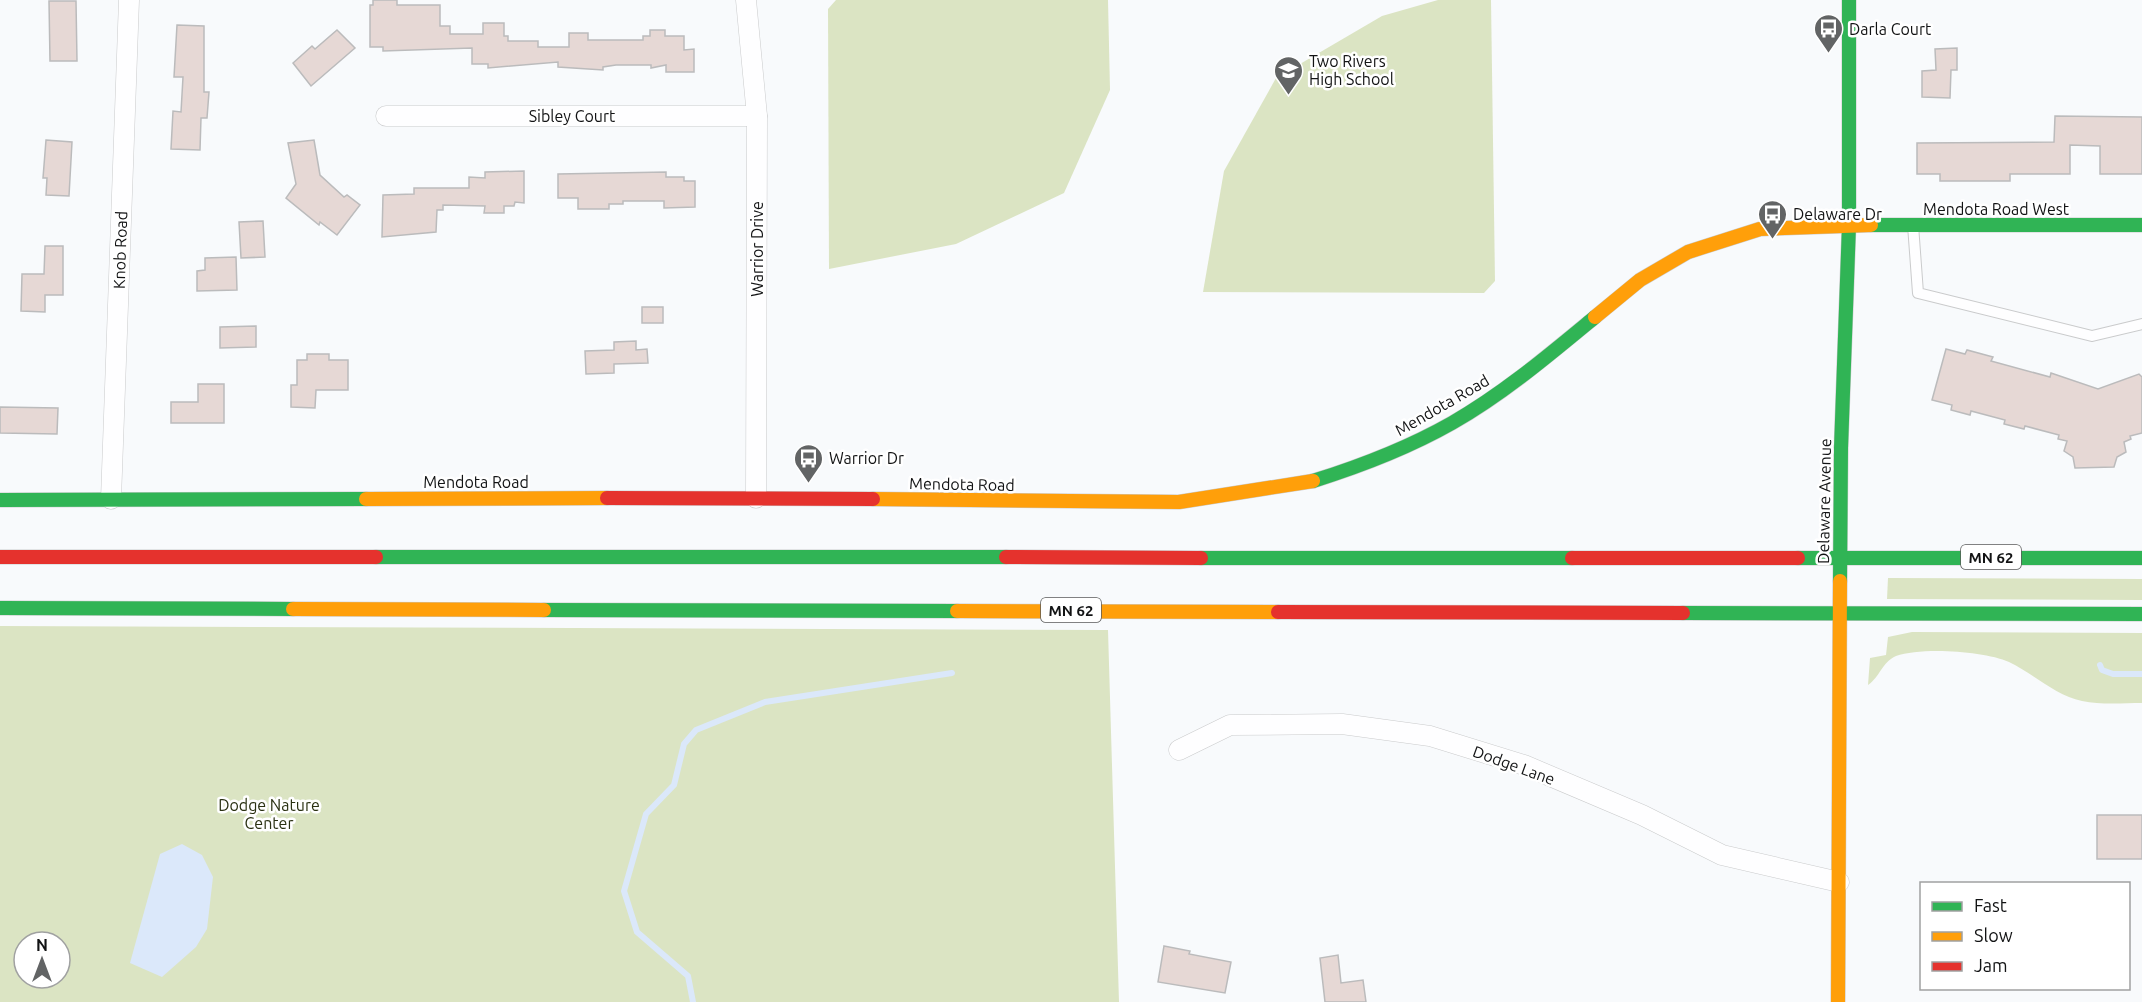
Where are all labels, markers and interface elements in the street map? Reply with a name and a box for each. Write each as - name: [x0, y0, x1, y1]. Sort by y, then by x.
- bus stop icon: Darla Court: [1812, 13, 1844, 55]
- place label: Darla Court: [1849, 20, 1932, 38]
- place label: Two Rivers High School: [1309, 52, 1394, 88]
- school or university icon: Two Rivers High School: [1272, 54, 1304, 96]
- street label: Sibley Court: [529, 107, 616, 125]
- bus stop icon: Delaware Dr: [1756, 198, 1788, 240]
- street label: Mendota Road West: [1923, 200, 2070, 218]
- street label: Warrior Drive: [748, 201, 766, 297]
- place label: Delaware Dr: [1793, 205, 1882, 223]
- street label: Knob Road: [110, 211, 130, 289]
- street label: Mendota Road: [1392, 371, 1492, 439]
- street label: Delaware Avenue: [1814, 438, 1834, 564]
- bus stop icon: Warrior Dr: [792, 442, 824, 484]
- place label: Warrior Dr: [829, 449, 904, 467]
- street label: Mendota Road: [423, 473, 529, 491]
- street label: Mendota Road: [909, 474, 1015, 494]
- road number: MN 62: [1961, 545, 2021, 569]
- road number: MN 62: [1041, 598, 1101, 622]
- street label: Dodge Lane: [1470, 742, 1558, 788]
- park label: Dodge Nature Center: [218, 796, 320, 832]
- legend: [1920, 882, 2130, 990]
- text: Fast: [1974, 895, 2007, 915]
- text: Slow: [1974, 925, 2013, 945]
- north arrow: [12, 930, 72, 990]
- text: N: [36, 936, 48, 954]
- text: Jam: [1974, 955, 2008, 975]

